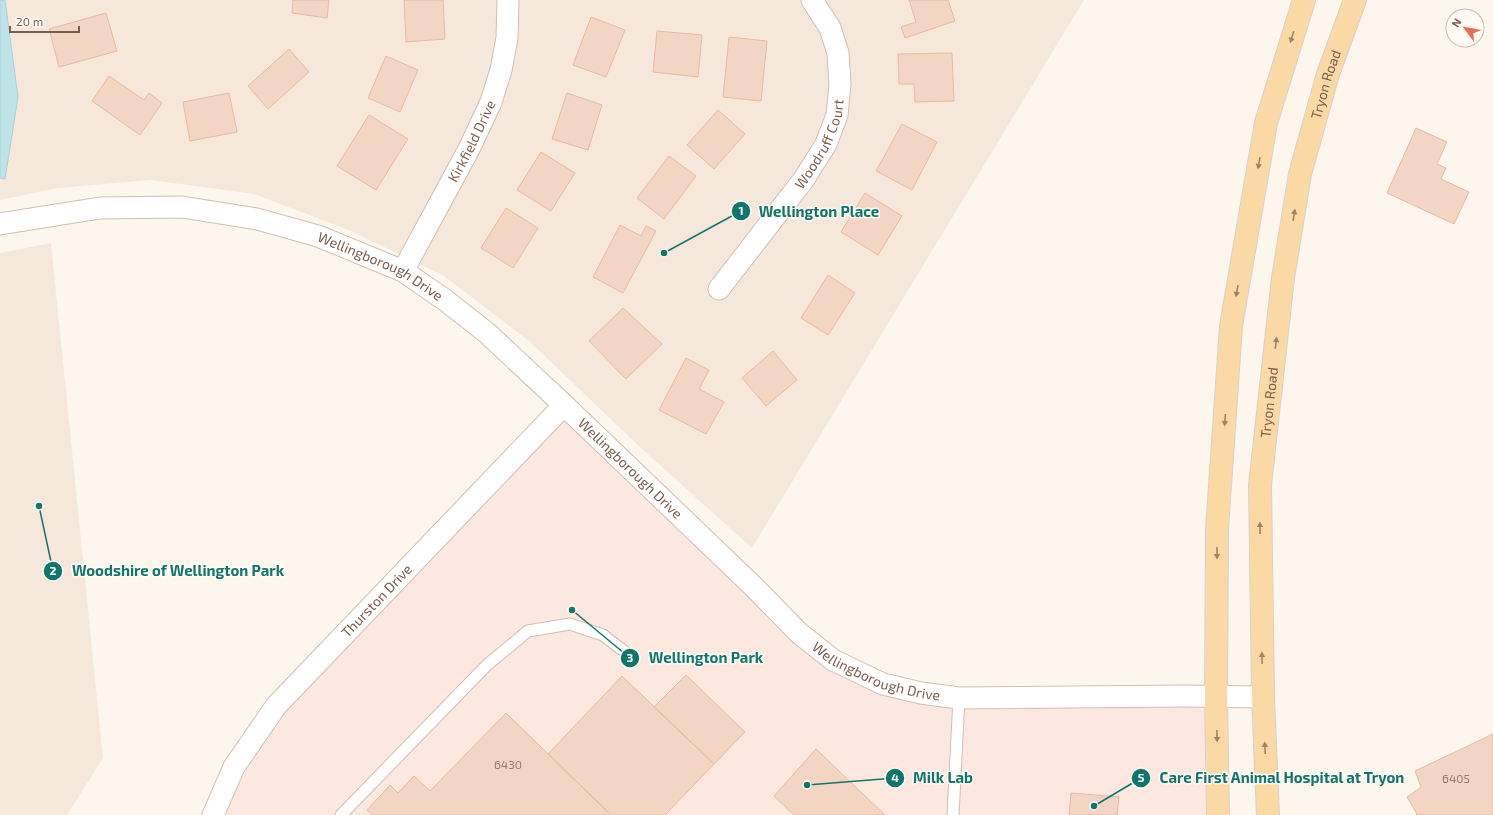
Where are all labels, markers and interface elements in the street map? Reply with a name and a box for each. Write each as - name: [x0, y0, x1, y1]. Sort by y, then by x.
- scale bar: [10, 8, 79, 34]
- north arrow: [1445, 8, 1485, 48]
- text: 20 m: [16, 14, 43, 28]
- text: N: [1448, 16, 1464, 29]
- one-way arrow: [1289, 32, 1295, 44]
- street label: Tryon Road: [1307, 47, 1344, 121]
- street label: Kirkfield Drive: [444, 97, 499, 185]
- street label: Woodruff Court: [791, 98, 846, 192]
- one-way arrow: [1256, 157, 1262, 169]
- callout: Wellington Place: [731, 198, 887, 225]
- text: Wellington Place: [759, 202, 879, 220]
- text: 1: [738, 203, 744, 217]
- one-way arrow: [1291, 209, 1297, 221]
- street label: Wellingborough Drive: [315, 228, 446, 304]
- one-way arrow: [1234, 285, 1240, 297]
- one-way arrow: [1273, 337, 1279, 349]
- street label: Tryon Road: [1256, 366, 1281, 439]
- street label: Wellingborough Drive: [575, 414, 686, 522]
- one-way arrow: [1221, 414, 1228, 426]
- one-way arrow: [1257, 522, 1264, 534]
- one-way arrow: [1214, 547, 1220, 560]
- callout: Woodshire of Wellington Park: [43, 558, 292, 585]
- street label: Thurston Drive: [337, 560, 415, 641]
- text: Woodshire of Wellington Park: [72, 561, 285, 579]
- text: 2: [50, 563, 57, 577]
- street label: Wellingborough Drive: [809, 638, 941, 703]
- callout: Wellington Park: [620, 645, 771, 672]
- text: Wellington Park: [649, 648, 764, 666]
- text: 3: [627, 650, 634, 664]
- one-way arrow: [1259, 651, 1265, 664]
- one-way arrow: [1213, 730, 1220, 742]
- one-way arrow: [1261, 742, 1268, 754]
- house number: 6430: [494, 757, 522, 771]
- callout: Milk Lab: [885, 764, 981, 791]
- callout: Care First Animal Hospital at Tryon: [1131, 765, 1413, 792]
- text: Milk Lab: [913, 768, 973, 786]
- text: Care First Animal Hospital at Tryon: [1160, 768, 1404, 787]
- text: 4: [891, 770, 899, 784]
- text: 5: [1138, 770, 1145, 784]
- house number: 6405: [1442, 771, 1470, 785]

